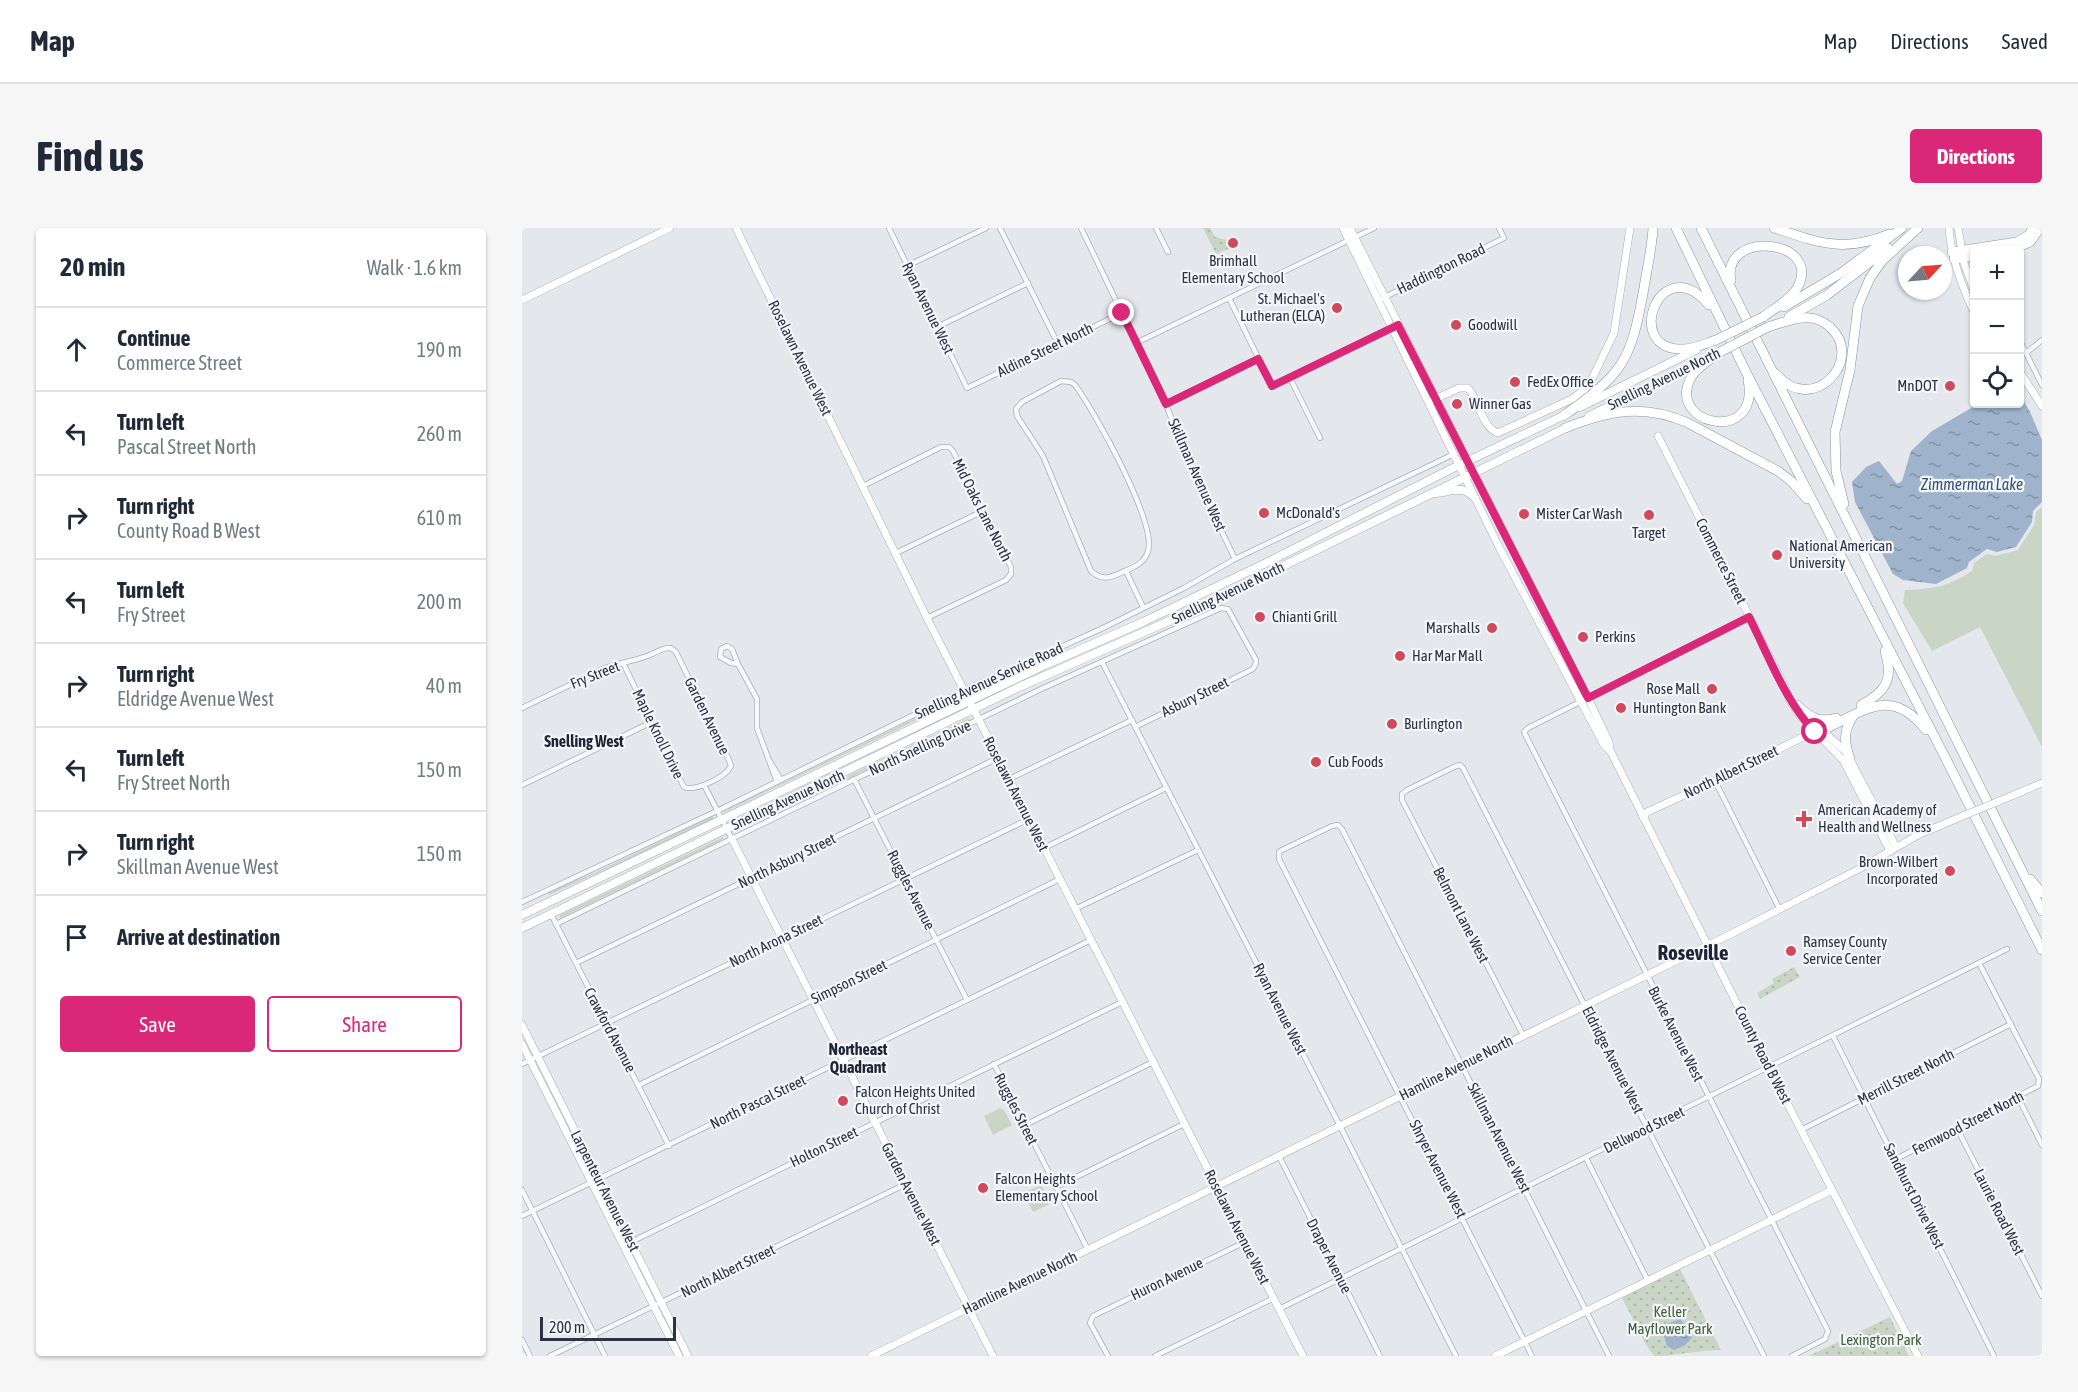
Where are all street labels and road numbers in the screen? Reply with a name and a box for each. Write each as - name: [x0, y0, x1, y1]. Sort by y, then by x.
- street label: Haddington Road: [1394, 240, 1488, 297]
- street label: Ryan Avenue West: [899, 259, 958, 357]
- street label: Roselawn Avenue West: [765, 297, 836, 418]
- street label: Aldine Street North: [994, 319, 1096, 380]
- street label: Snelling Avenue North: [1605, 344, 1723, 413]
- street label: Skillman Avenue West: [1165, 416, 1230, 534]
- street label: Mid Oaks Lane North: [949, 456, 1016, 564]
- street label: Commerce Street: [1693, 515, 1750, 606]
- street label: Snelling Avenue North: [1169, 558, 1287, 627]
- street label: Snelling Avenue Service Road: [912, 639, 1066, 722]
- street label: Fry Street: [568, 657, 622, 692]
- street label: Asbury Street: [1158, 673, 1231, 720]
- street label: Garden Avenue: [681, 674, 734, 757]
- street label: Maple Knoll Drive: [629, 686, 688, 782]
- street label: North Snelling Drive: [866, 716, 974, 779]
- street label: Roselawn Avenue West: [980, 734, 1053, 854]
- street label: North Albert Street: [1681, 741, 1781, 802]
- street label: Snelling Avenue North: [728, 766, 847, 833]
- street label: North Asbury Street: [735, 830, 838, 892]
- street label: Ruggles Avenue: [884, 847, 939, 932]
- street label: Belmont Lane West: [1430, 864, 1493, 965]
- street label: North Arona Street: [726, 911, 825, 971]
- street label: Simpson Street: [808, 956, 889, 1007]
- street label: Ryan Avenue West: [1250, 960, 1311, 1057]
- street label: Burke Avenue West: [1645, 983, 1708, 1084]
- street label: Crawford Avenue: [581, 985, 640, 1075]
- street label: Eldridge Avenue West: [1579, 1003, 1648, 1116]
- street label: County Road B West: [1731, 1003, 1795, 1107]
- street label: Hamline Avenue North: [1396, 1032, 1516, 1104]
- street label: Merrill Street North: [1855, 1045, 1957, 1108]
- street label: Ruggles Street: [991, 1070, 1042, 1147]
- street label: North Pascal Street: [707, 1071, 809, 1132]
- street label: Skillman Avenue West: [1464, 1080, 1535, 1196]
- street label: Fernwood Street North: [1909, 1087, 2026, 1158]
- street label: Dellwood Street: [1601, 1103, 1687, 1156]
- street label: Shryer Avenue West: [1406, 1117, 1470, 1221]
- street label: Holton Street: [787, 1123, 860, 1170]
- street label: Larpenteur Avenue West: [568, 1127, 643, 1254]
- street label: Garden Avenue West: [878, 1140, 945, 1248]
- street label: Sandhurst Drive West: [1880, 1140, 1948, 1251]
- street label: Laurie Road West: [1970, 1166, 2028, 1258]
- street label: Roselawn Avenue West: [1201, 1167, 1274, 1287]
- street label: Draper Avenue: [1303, 1216, 1356, 1296]
- street label: North Albert Street: [678, 1240, 778, 1301]
- street label: Hamline Avenue North: [960, 1247, 1080, 1318]
- street label: Huron Avenue: [1128, 1254, 1206, 1303]

